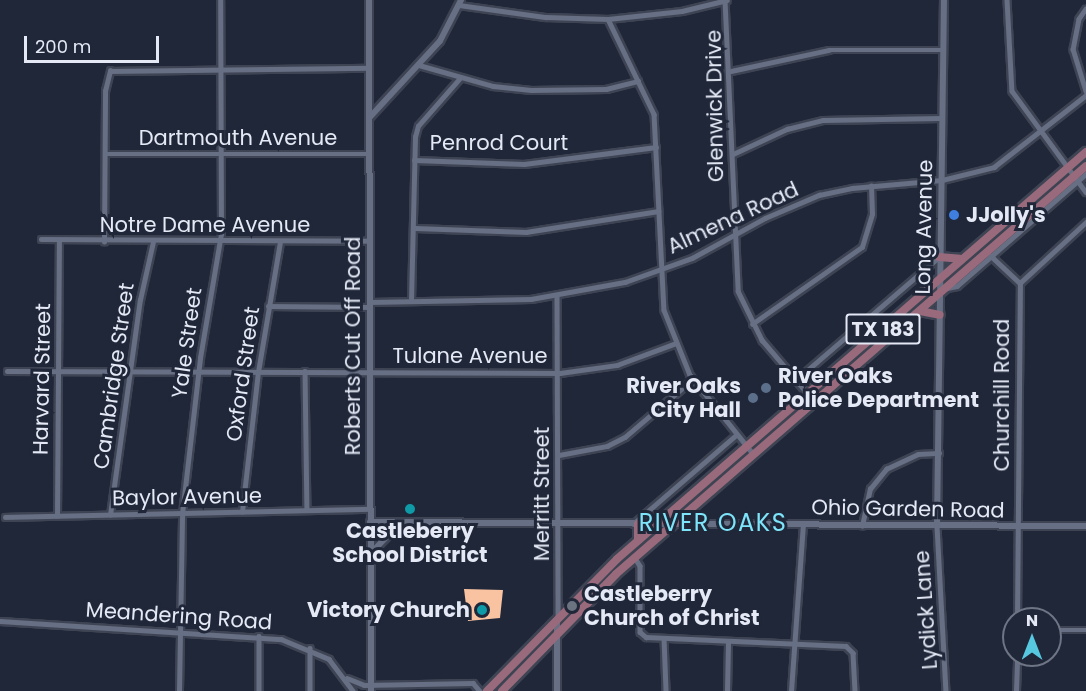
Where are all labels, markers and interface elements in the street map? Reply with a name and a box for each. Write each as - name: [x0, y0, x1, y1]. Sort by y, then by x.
- scale bar: [27, 24, 162, 62]
- street label: Glenwick Drive: [701, 30, 729, 182]
- text: 200 m: [35, 34, 91, 59]
- street label: Dartmouth Avenue: [139, 125, 337, 151]
- street label: Penrod Court: [430, 130, 568, 156]
- street label: Long Avenue: [910, 159, 938, 295]
- street label: Almena Road: [663, 177, 803, 259]
- place label: JJolly's: [966, 202, 1046, 228]
- marker: JJolly's: [947, 208, 961, 222]
- street label: Notre Dame Avenue: [100, 212, 310, 238]
- street label: Roberts Cut Off Road: [340, 237, 366, 455]
- street label: Cambridge Street: [88, 281, 140, 471]
- street label: Yale Street: [167, 286, 207, 400]
- street label: Harvard Street: [28, 303, 56, 455]
- street label: Oxford Street: [221, 305, 265, 443]
- road number: TX 183: [846, 312, 920, 346]
- street label: Churchill Road: [989, 319, 1015, 471]
- street label: Tulane Avenue: [392, 343, 548, 369]
- place label: River Oaks Police Department: [778, 363, 979, 413]
- place label: River Oaks City Hall: [626, 373, 741, 423]
- marker: River Oaks Police Department: [759, 381, 773, 395]
- marker: River Oaks City Hall: [746, 391, 760, 405]
- street label: Merritt Street: [529, 427, 555, 561]
- street label: Baylor Avenue: [112, 483, 262, 511]
- street label: Ohio Garden Road: [811, 495, 1005, 523]
- marker: Castleberry School District: [403, 502, 417, 516]
- district label: RIVER OAKS: [639, 509, 787, 537]
- place label: Castleberry School District: [332, 518, 488, 568]
- street label: Lydick Lane: [909, 550, 943, 670]
- place label: Castleberry Church of Christ: [584, 581, 760, 631]
- street label: Meandering Road: [85, 597, 273, 635]
- place label: Victory Church: [307, 597, 470, 623]
- marker: Castleberry Church of Christ: [565, 599, 579, 613]
- marker: Victory Church: [475, 603, 489, 617]
- north arrow: [1002, 607, 1062, 667]
- text: N: [1026, 609, 1038, 632]

